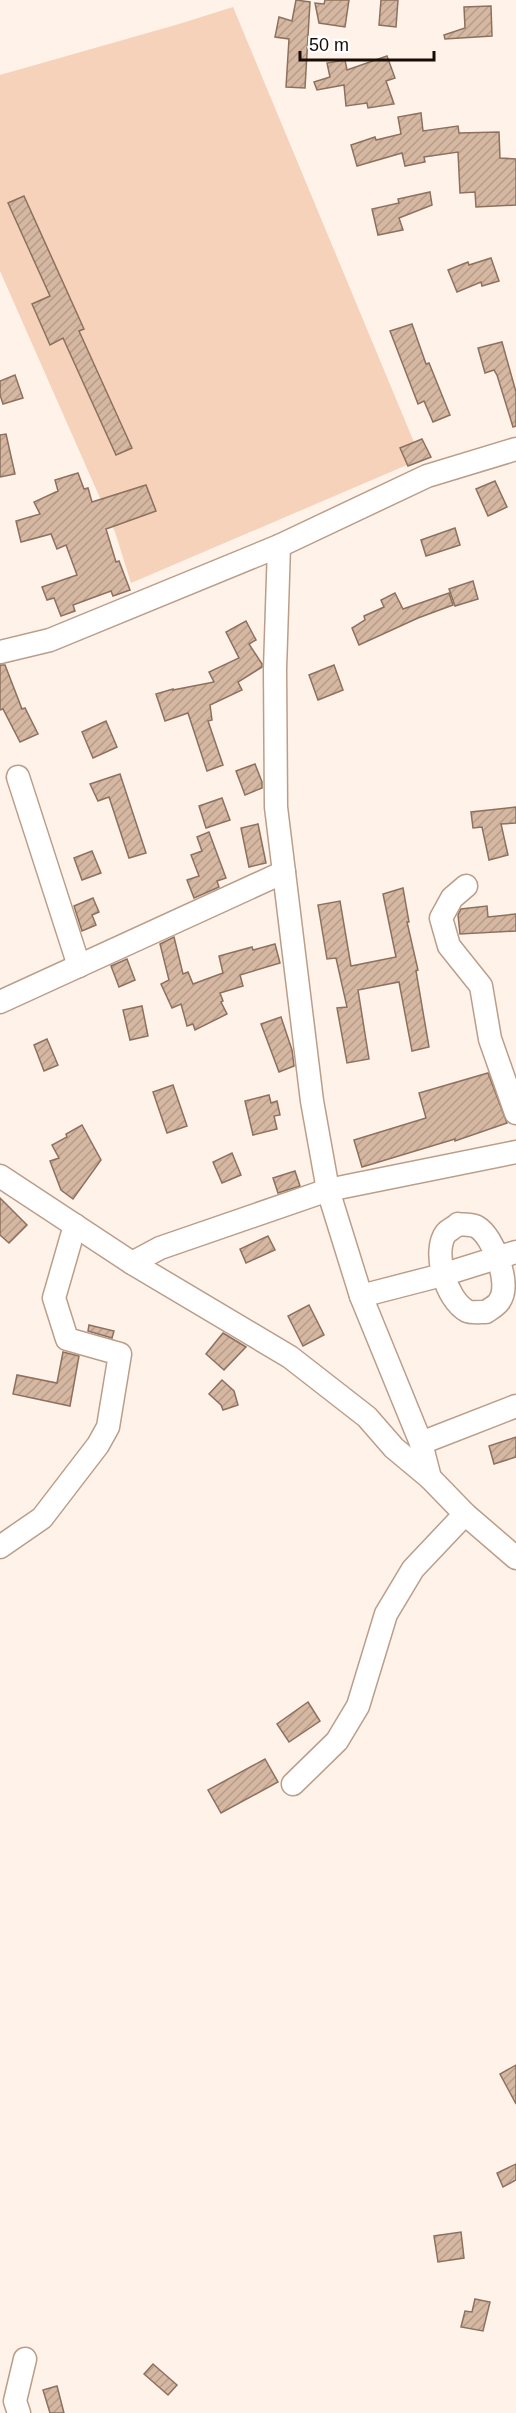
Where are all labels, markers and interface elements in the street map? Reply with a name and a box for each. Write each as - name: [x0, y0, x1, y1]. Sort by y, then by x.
- scale bar: [300, 24, 434, 62]
- text: 50 m: [309, 35, 349, 55]

